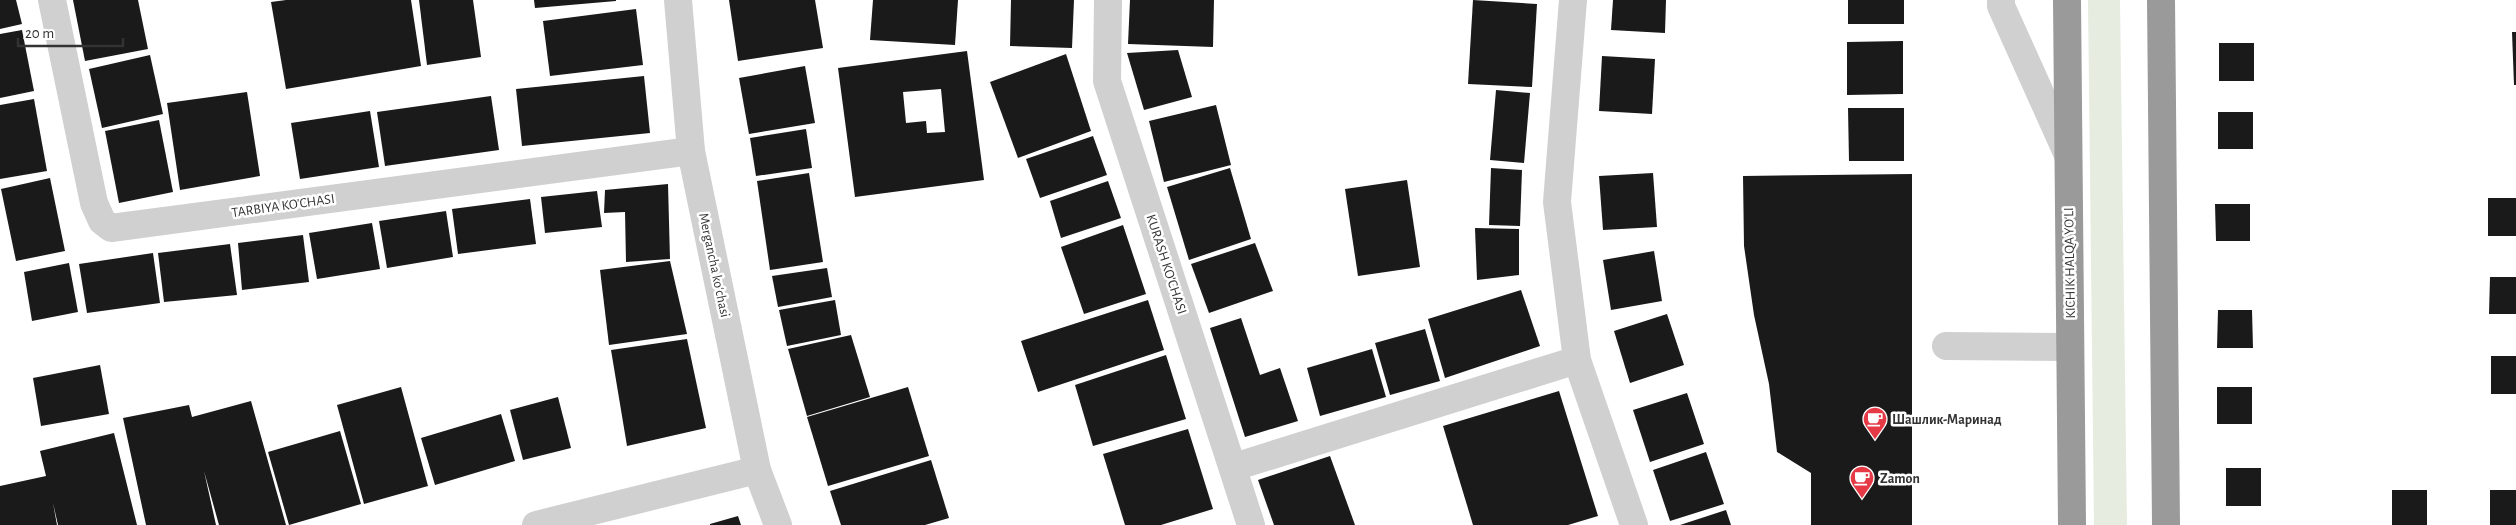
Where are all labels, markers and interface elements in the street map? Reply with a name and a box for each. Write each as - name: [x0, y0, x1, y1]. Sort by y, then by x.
- scale bar: [18, 15, 122, 47]
- text: 20 m: [25, 26, 54, 41]
- street label: TARBIYA KO'CHASI: [231, 192, 336, 220]
- street label: KICHIK HALQA YO'LI: [2062, 207, 2078, 319]
- street label: Mergancha koʻchasi: [696, 212, 732, 319]
- street label: KURASH KO'CHASI: [1143, 213, 1189, 316]
- cafe icon: Шашлик-Маринад: [1862, 406, 1888, 440]
- place label: Шашлик-Маринад: [1892, 413, 2002, 427]
- cafe icon: Zamon: [1849, 465, 1875, 499]
- place label: Zamon: [1880, 472, 1920, 486]

